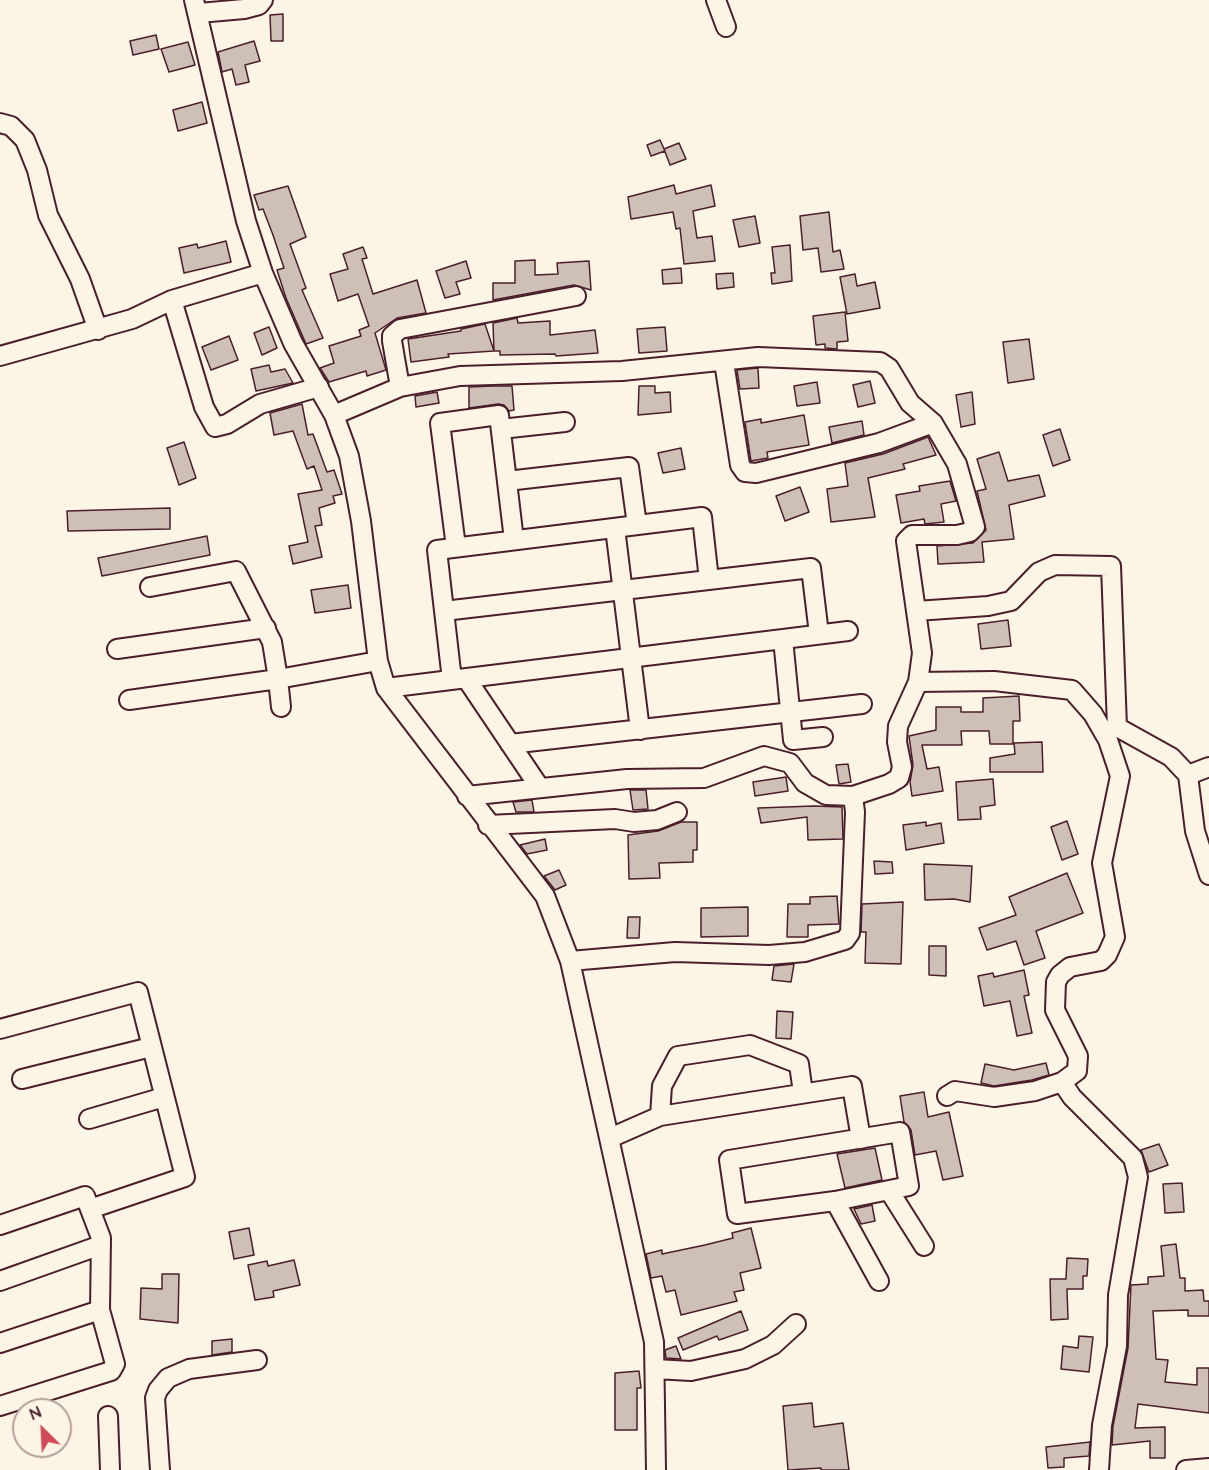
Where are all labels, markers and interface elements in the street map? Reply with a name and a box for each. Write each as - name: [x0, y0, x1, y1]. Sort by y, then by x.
- north arrow: [12, 1398, 72, 1458]
- text: N: [26, 1401, 45, 1425]

